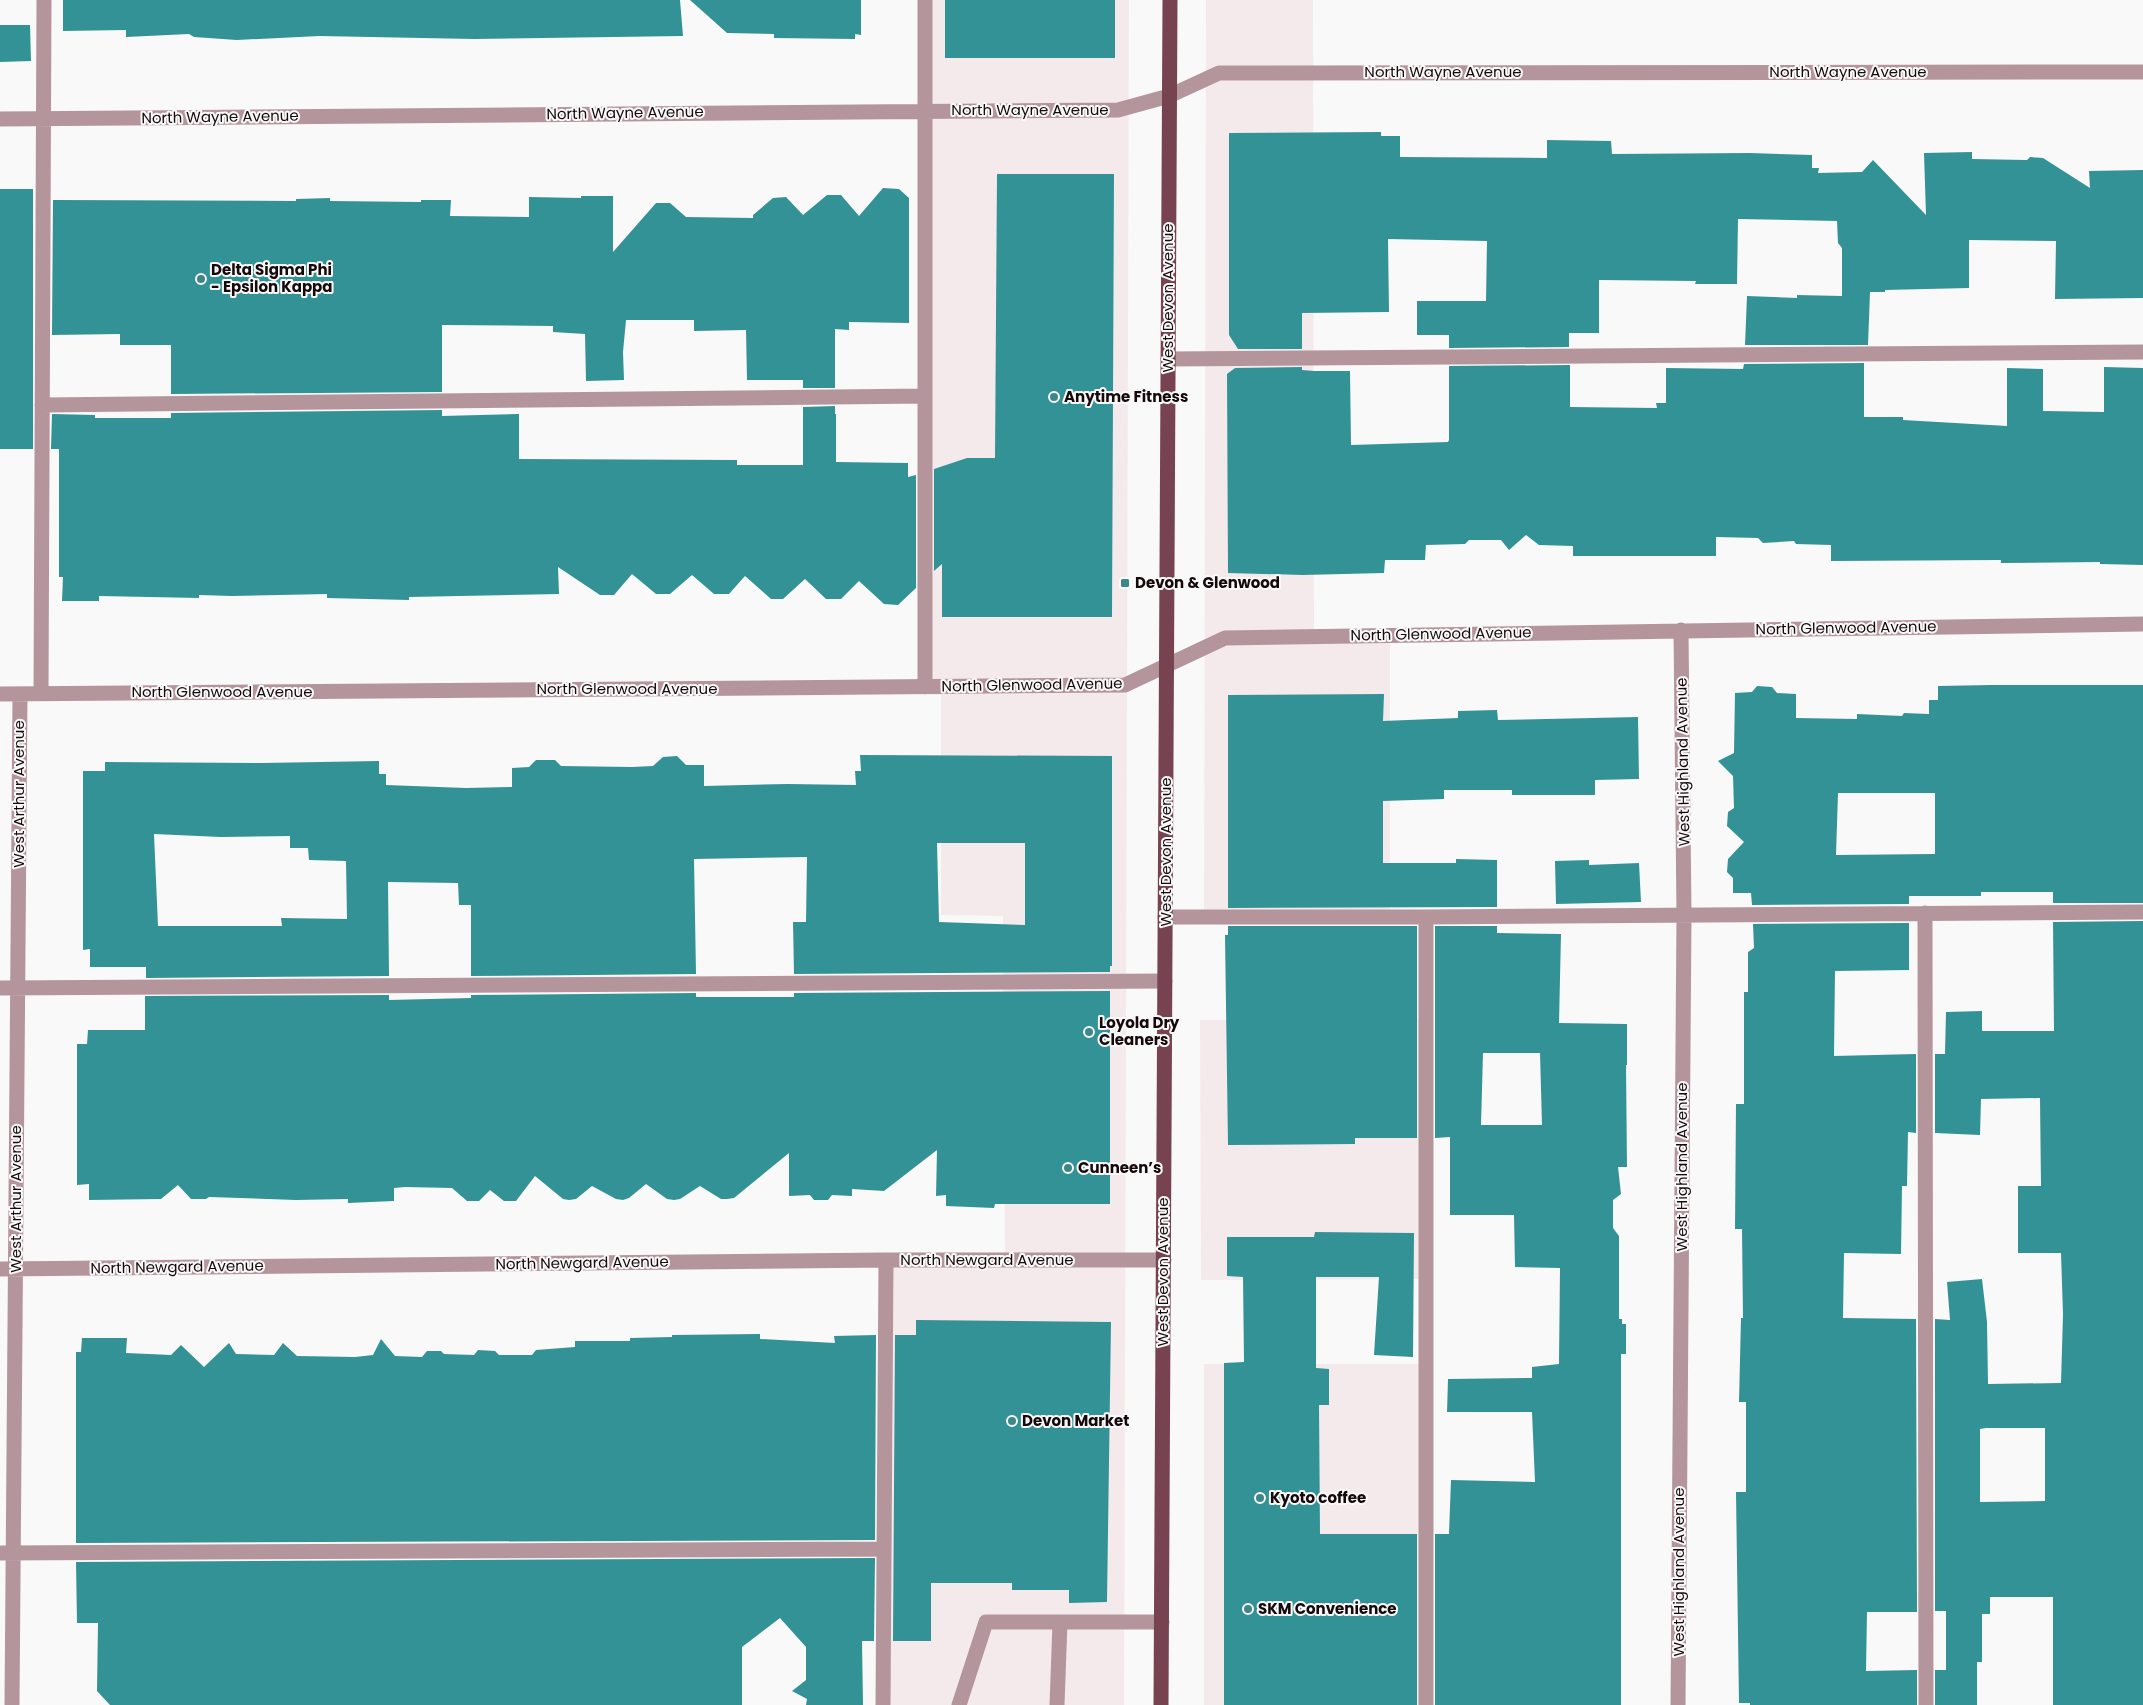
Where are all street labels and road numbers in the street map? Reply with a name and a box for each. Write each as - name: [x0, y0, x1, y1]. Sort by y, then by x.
- street label: North Wayne Avenue: [1364, 61, 1522, 82]
- street label: North Wayne Avenue: [1769, 61, 1927, 82]
- street label: North Wayne Avenue: [951, 99, 1109, 120]
- street label: North Wayne Avenue: [546, 101, 704, 124]
- street label: North Wayne Avenue: [141, 105, 299, 128]
- street label: West Devon Avenue: [1157, 223, 1178, 373]
- street label: North Glenwood Avenue: [1755, 615, 1937, 640]
- street label: North Glenwood Avenue: [1350, 621, 1532, 646]
- street label: North Glenwood Avenue: [941, 672, 1123, 697]
- street label: West Highland Avenue: [1671, 677, 1694, 847]
- street label: North Glenwood Avenue: [536, 678, 718, 699]
- street label: North Glenwood Avenue: [131, 681, 313, 702]
- street label: West Arthur Avenue: [8, 720, 29, 868]
- street label: West Devon Avenue: [1155, 777, 1176, 927]
- street label: West Highland Avenue: [1671, 1083, 1692, 1251]
- street label: West Arthur Avenue: [5, 1125, 26, 1273]
- street label: West Devon Avenue: [1152, 1197, 1173, 1347]
- street label: North Newgard Avenue: [900, 1249, 1074, 1270]
- street label: North Newgard Avenue: [495, 1250, 669, 1275]
- street label: North Newgard Avenue: [90, 1254, 264, 1279]
- street label: West Highland Avenue: [1668, 1488, 1689, 1656]

